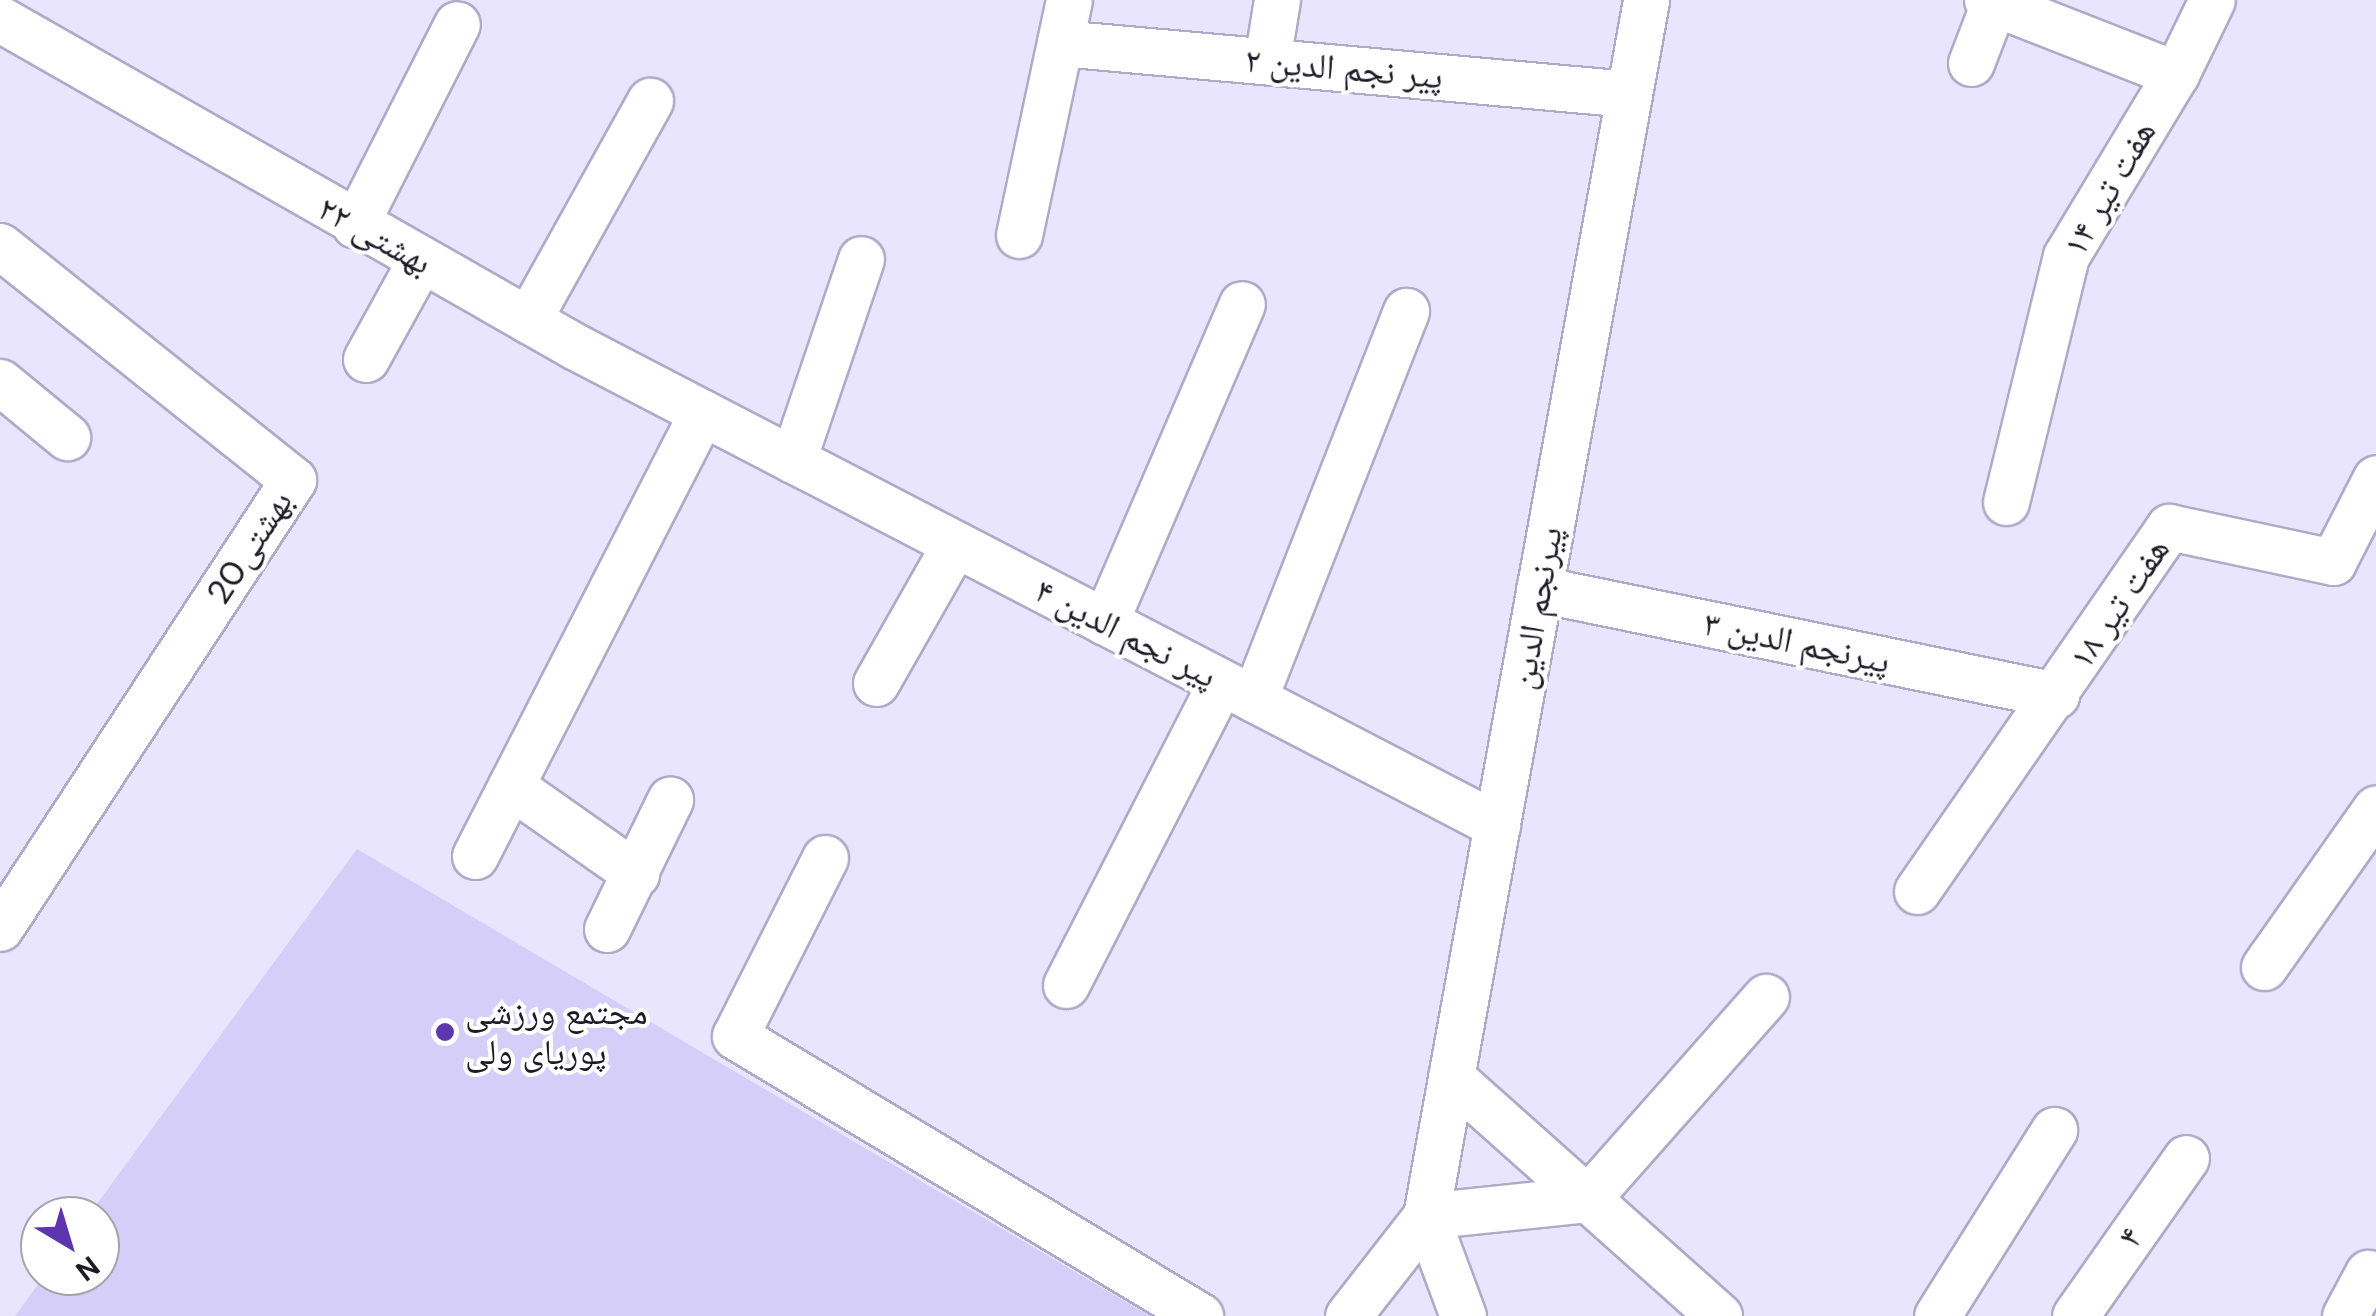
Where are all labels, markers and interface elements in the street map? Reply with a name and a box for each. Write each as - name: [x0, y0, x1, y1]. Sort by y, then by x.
- street label: پیر نجم الدین ۲: [1243, 38, 1445, 98]
- street label: هفت تیر ۱۴: [2054, 113, 2164, 263]
- street label: بهشتی ۲۲: [311, 187, 439, 283]
- street label: بهشتی20: [197, 482, 301, 612]
- street label: پیرنجم الدین: [1501, 523, 1571, 693]
- street label: هفت تیر ۱۸: [2060, 530, 2178, 676]
- street label: پیر نجم الدین ۴: [1028, 569, 1224, 697]
- street label: پیرنجم الدین ۳: [1700, 602, 1894, 682]
- place label: مجتمع ورزشی پوریای ولی: [465, 991, 648, 1073]
- marker: مجتمع ورزشی پوریای ولی: [434, 1021, 456, 1043]
- north arrow: [20, 1196, 120, 1296]
- street label: ۴: [2108, 1219, 2152, 1255]
- text: N: [68, 1248, 107, 1289]

